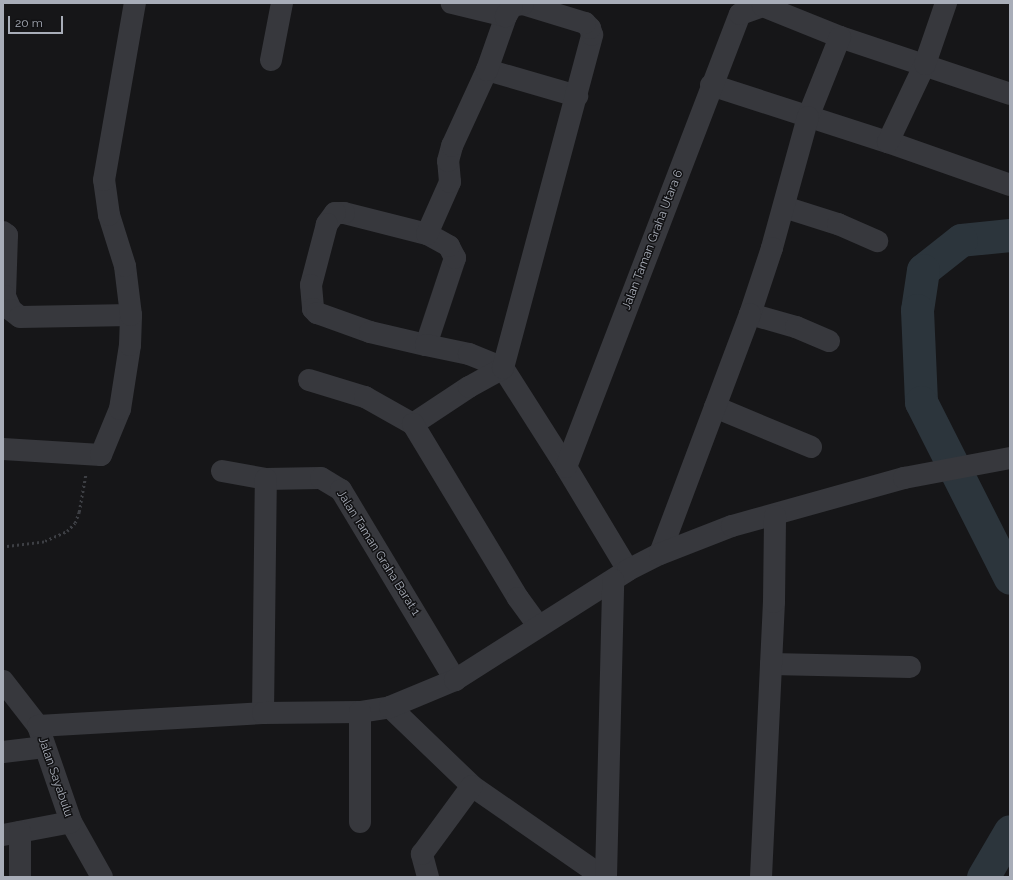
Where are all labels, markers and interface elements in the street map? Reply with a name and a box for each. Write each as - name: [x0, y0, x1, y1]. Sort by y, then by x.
- scale bar: [10, 8, 65, 34]
- text: 20 m: [15, 16, 43, 30]
- street label: Jalan Taman Graha Utara 6: [620, 168, 686, 312]
- street label: Jalan Taman Graha Barat 1: [333, 487, 423, 619]
- street label: Jalan Sayabulu: [35, 735, 75, 819]

